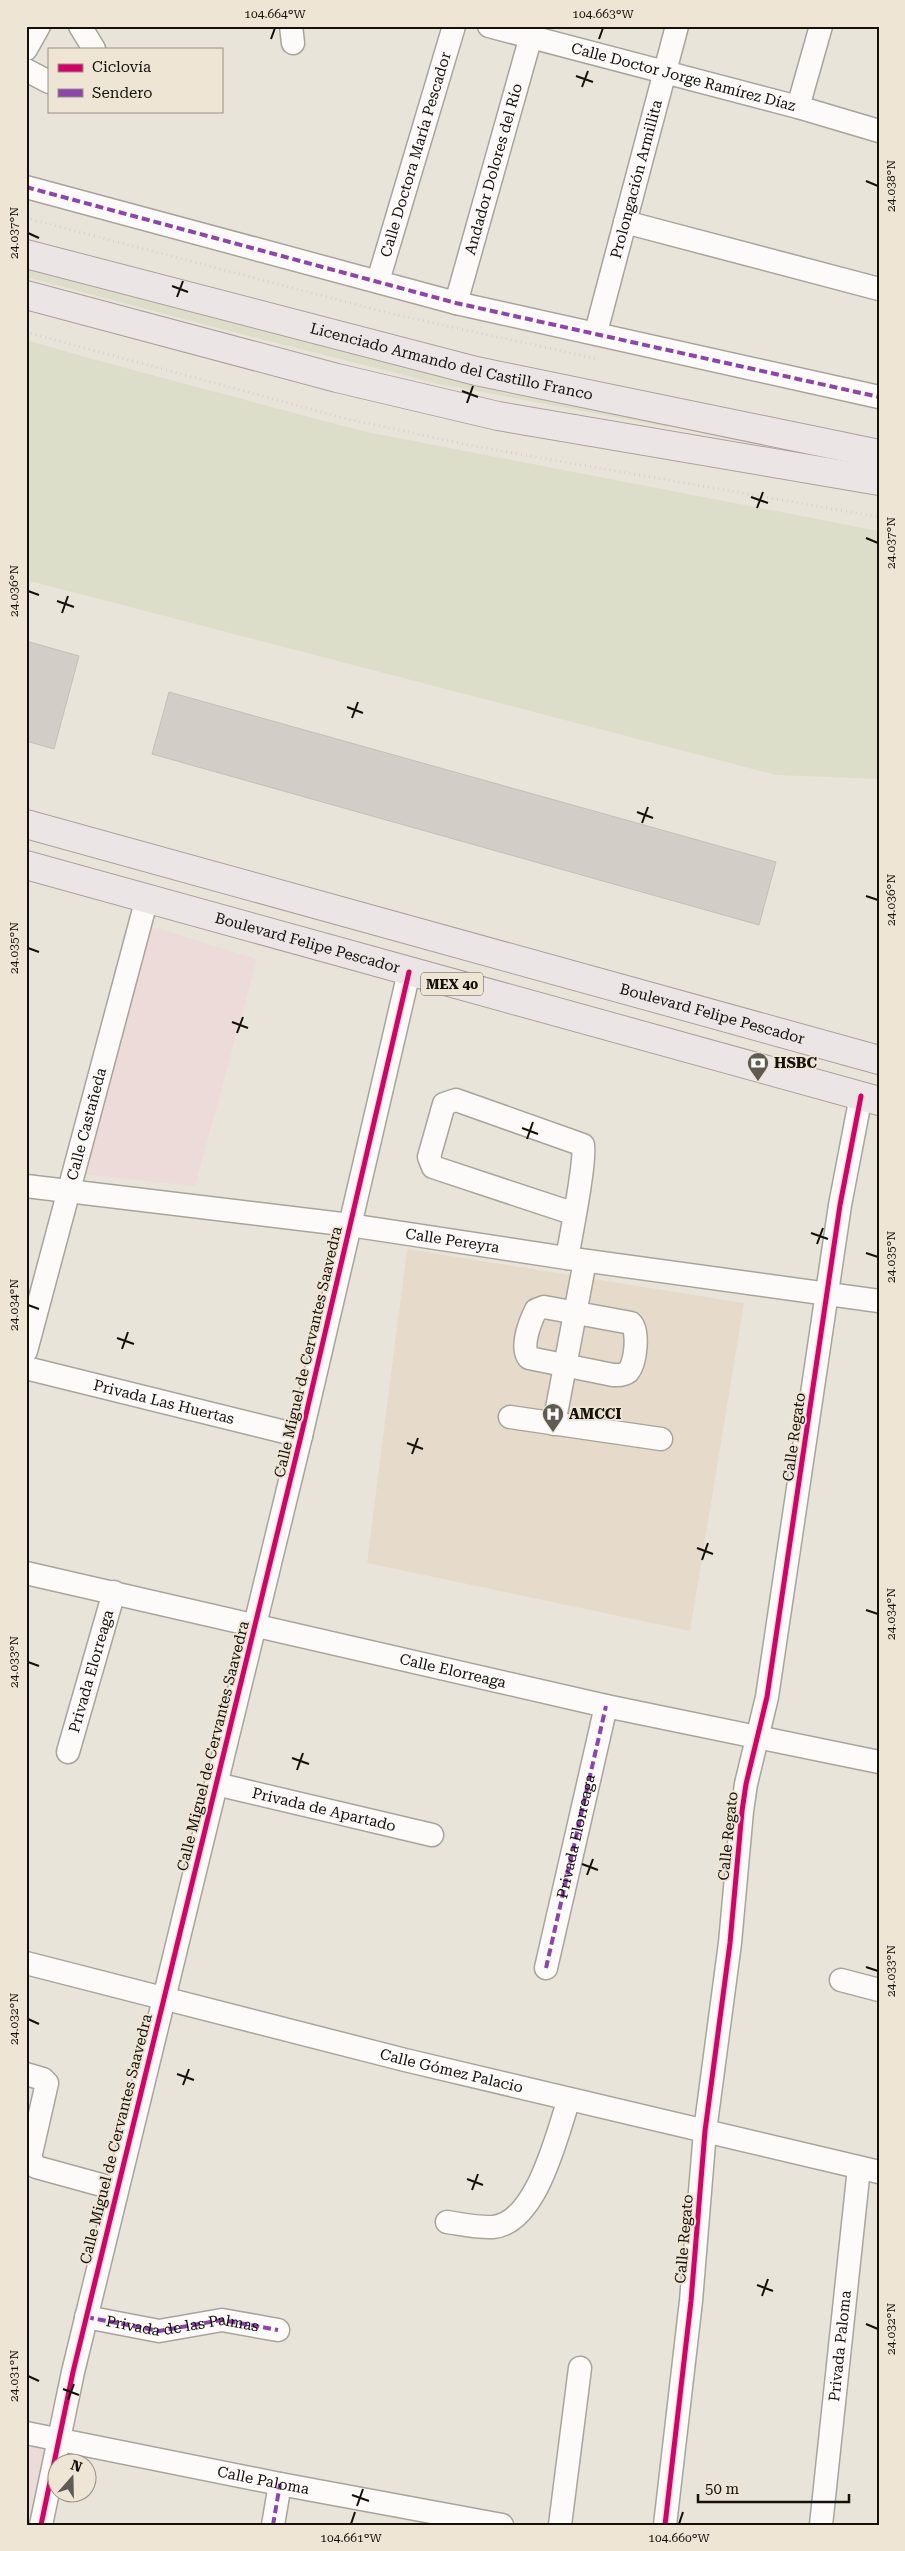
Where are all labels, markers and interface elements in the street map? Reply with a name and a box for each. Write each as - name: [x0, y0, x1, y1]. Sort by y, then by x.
- text: 104.664°W: [244, 7, 307, 21]
- text: 104.663°W: [572, 7, 635, 21]
- street label: Calle Doctor Jorge Ramírez Díaz: [569, 39, 798, 115]
- legend: [48, 48, 222, 112]
- street label: Calle Doctora María Pescador: [377, 50, 455, 259]
- text: Ciclovía: [92, 58, 151, 76]
- street label: Andador Dolores del Río: [461, 81, 526, 257]
- text: Sendero: [92, 84, 153, 102]
- street label: Prolongación Armillita: [607, 98, 666, 261]
- text: 24.038°N: [884, 160, 898, 212]
- text: 24.037°N: [7, 207, 21, 259]
- street label: Licenciado Armando del Castillo Franco: [308, 319, 595, 404]
- text: 24.037°N: [884, 517, 898, 569]
- text: 24.036°N: [7, 565, 21, 617]
- text: 24.036°N: [884, 874, 898, 926]
- street label: Boulevard Felipe Pescador: [213, 909, 402, 977]
- text: 24.035°N: [7, 922, 21, 974]
- road number: MEX 40: [421, 972, 483, 996]
- street label: Boulevard Felipe Pescador: [618, 980, 807, 1048]
- bank icon: HSBC: [746, 1051, 770, 1082]
- place label: HSBC: [774, 1054, 818, 1072]
- street label: Calle Castañeda: [63, 1066, 110, 1182]
- street label: Calle Miguel de Cervantes Saavedra: [270, 1225, 346, 1479]
- street label: Calle Pereyra: [404, 1225, 501, 1257]
- text: 24.035°N: [884, 1231, 898, 1283]
- text: 24.034°N: [7, 1279, 21, 1331]
- street label: Privada Las Huertas: [92, 1376, 236, 1428]
- street label: Calle Regato: [779, 1391, 809, 1483]
- hospital icon: AMCCI: [541, 1402, 565, 1433]
- place label: AMCCI: [569, 1405, 621, 1423]
- text: 24.034°N: [884, 1588, 898, 1640]
- street label: Privada Elorreaga: [65, 1608, 117, 1735]
- street label: Calle Miguel de Cervantes Saavedra: [173, 1619, 253, 1873]
- text: 24.033°N: [7, 1636, 21, 1688]
- street label: Calle Elorreaga: [398, 1650, 508, 1692]
- street label: Privada Elorreaga: [553, 1772, 599, 1900]
- street label: Privada de Apartado: [250, 1784, 398, 1835]
- street label: Calle Regato: [714, 1791, 742, 1881]
- text: 24.033°N: [884, 1945, 898, 1997]
- text: 24.032°N: [7, 1993, 21, 2045]
- street label: Calle Miguel de Cervantes Saavedra: [76, 2012, 156, 2266]
- street label: Calle Gómez Palacio: [378, 2045, 525, 2097]
- street label: Calle Regato: [671, 2194, 697, 2284]
- street label: Privada Paloma: [825, 2290, 855, 2402]
- text: 24.032°N: [884, 2303, 898, 2355]
- street label: Privada de las Palmas: [104, 2311, 260, 2340]
- text: 24.031°N: [7, 2350, 21, 2402]
- north arrow: [48, 2454, 98, 2504]
- text: N: [69, 2456, 84, 2475]
- street label: Calle Paloma: [216, 2463, 311, 2498]
- scale bar: [698, 2471, 849, 2503]
- text: 50 m: [705, 2480, 740, 2498]
- text: 104.661°W: [320, 2531, 383, 2545]
- text: 104.660°W: [648, 2531, 711, 2545]

